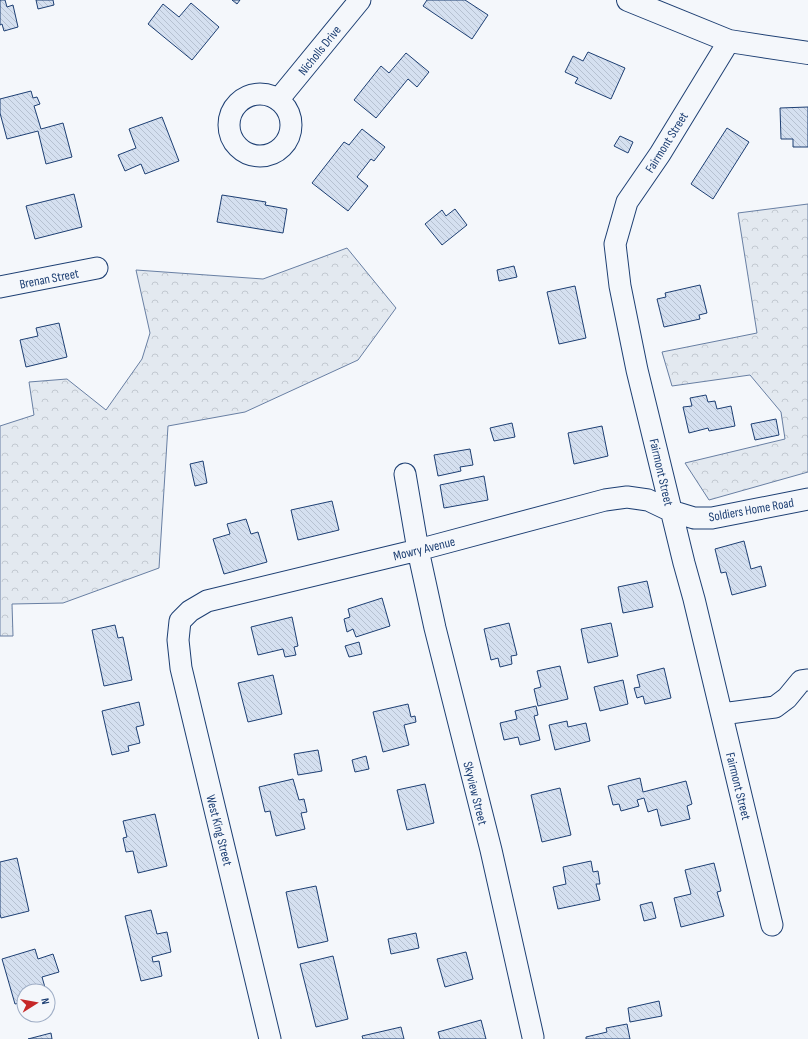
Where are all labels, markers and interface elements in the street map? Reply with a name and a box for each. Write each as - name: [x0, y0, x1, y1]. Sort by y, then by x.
- street label: Nicholls Drive: [295, 22, 345, 79]
- street label: Fairmont Street: [642, 109, 692, 176]
- street label: Brenan Street: [18, 265, 80, 293]
- street label: Fairmont Street: [646, 437, 677, 508]
- street label: Soldiers Home Road: [707, 495, 795, 525]
- street label: Mowry Avenue: [392, 534, 457, 564]
- street label: Fairmont Street: [722, 751, 754, 822]
- street label: Skyview Street: [459, 760, 491, 827]
- street label: West King Street: [202, 793, 236, 868]
- north arrow: [16, 983, 56, 1023]
- text: N: [38, 997, 52, 1005]

